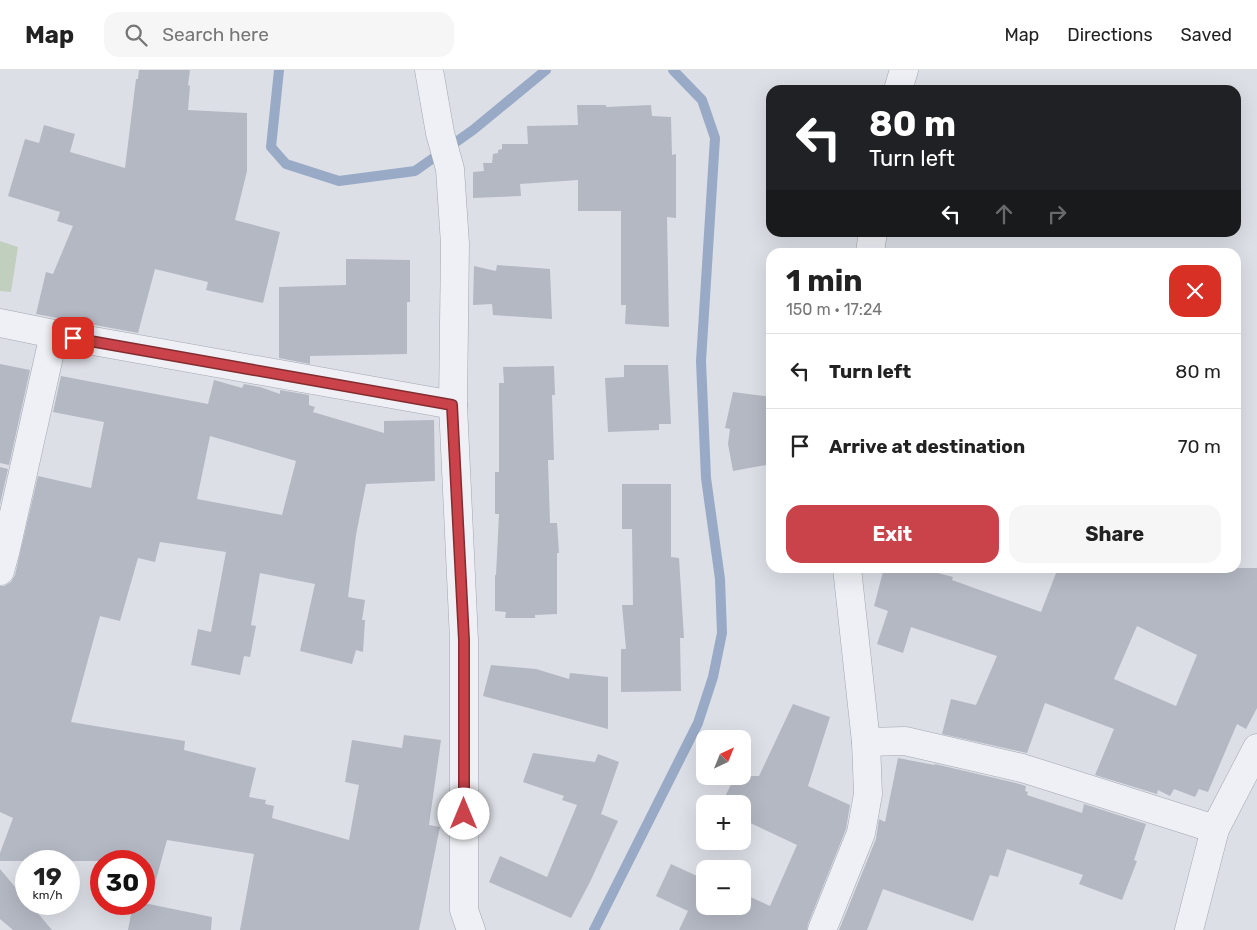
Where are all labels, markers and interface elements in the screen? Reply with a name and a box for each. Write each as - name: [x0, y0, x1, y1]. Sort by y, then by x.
- search box: [104, 12, 454, 57]
- text: Map: [25, 21, 74, 49]
- icon: search: [122, 21, 150, 49]
- text: Search here: [162, 23, 269, 46]
- text: Map: [1004, 24, 1039, 46]
- text: Directions: [1067, 24, 1153, 46]
- text: Saved: [1181, 24, 1232, 46]
- text: 80 m: [869, 103, 956, 145]
- icon: left: [786, 105, 851, 170]
- text: Turn left: [869, 145, 955, 172]
- icon: left: [937, 200, 965, 228]
- icon: ahead: [990, 200, 1018, 228]
- icon: right: [1043, 200, 1071, 228]
- text: 1 min: [786, 263, 863, 299]
- button: close: [1169, 265, 1221, 317]
- text: 150 m · 17:24: [786, 300, 882, 319]
- pin: [52, 317, 94, 359]
- icon: arrive: [59, 324, 87, 352]
- icon: left: [786, 357, 814, 385]
- text: Turn left: [829, 360, 911, 383]
- text: 80 m: [1175, 360, 1221, 383]
- icon: arrive: [786, 432, 814, 460]
- text: Arrive at destination: [829, 435, 1025, 458]
- text: 70 m: [1178, 435, 1221, 458]
- button: Exit: [786, 505, 999, 563]
- button: Share: [1009, 505, 1221, 563]
- north arrow: [696, 730, 751, 785]
- map controls: [696, 730, 751, 915]
- position arrow: [437, 787, 489, 839]
- button: +: [696, 795, 751, 850]
- speed limit sign: 30: [90, 850, 155, 915]
- button: −: [696, 860, 751, 915]
- text: 19: [33, 862, 62, 891]
- text: km/h: [33, 888, 62, 902]

